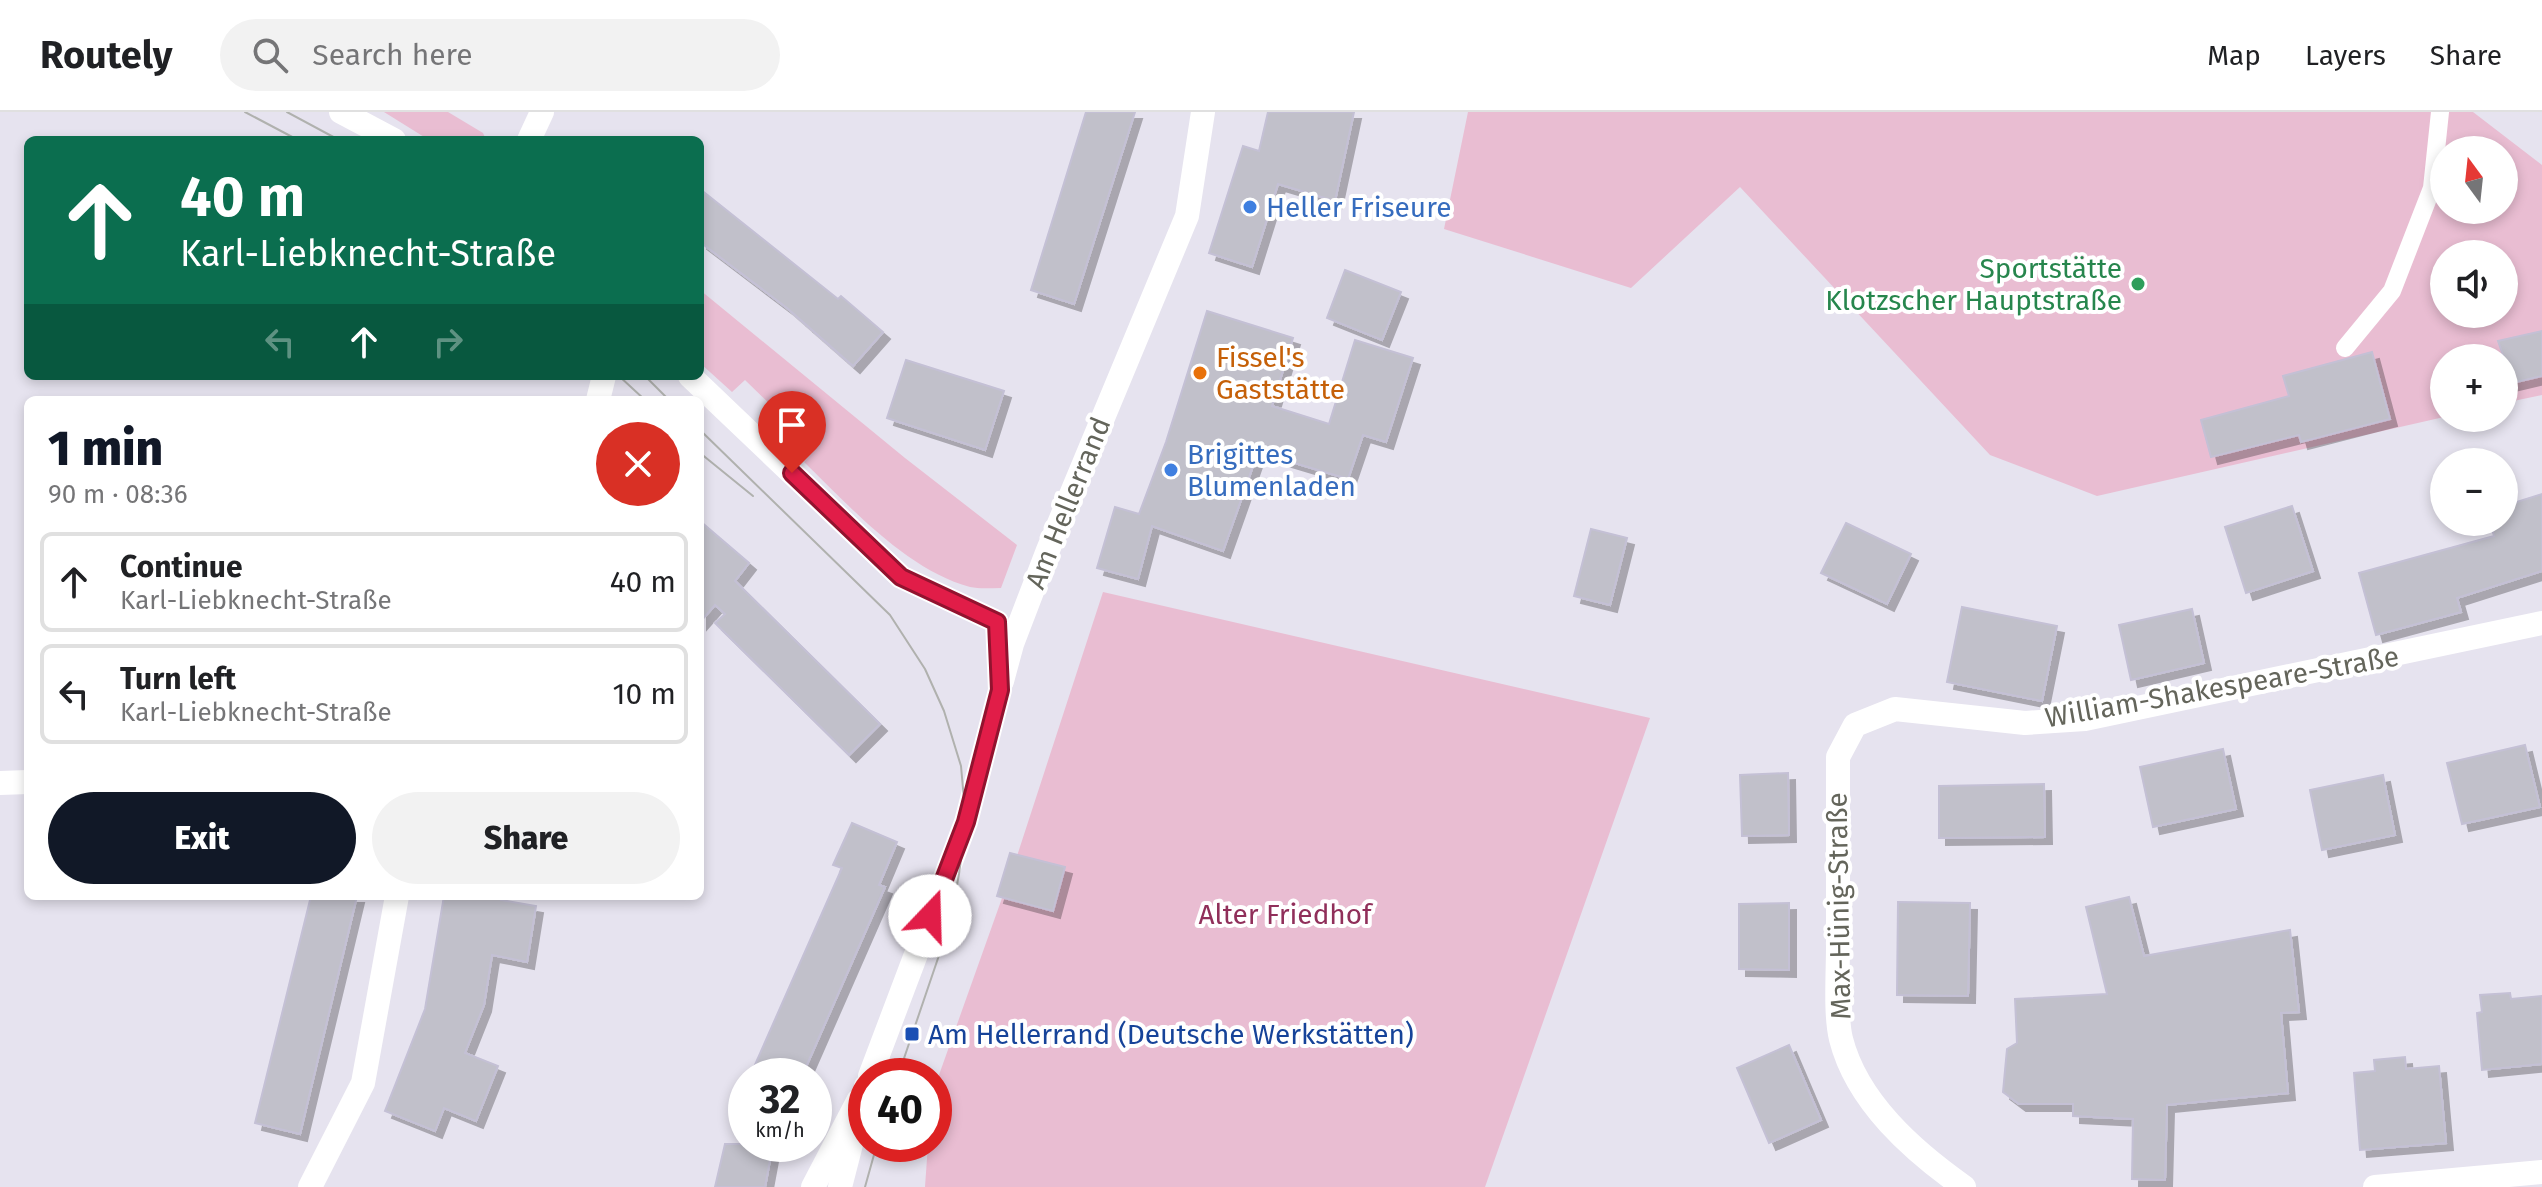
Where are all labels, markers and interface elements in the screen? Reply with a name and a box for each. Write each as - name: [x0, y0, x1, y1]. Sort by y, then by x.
- search box: [220, 19, 780, 91]
- text: Routely: [40, 32, 172, 78]
- icon: search: [248, 33, 292, 77]
- text: Search here: [312, 37, 473, 73]
- text: Map: [2207, 39, 2261, 72]
- text: Layers: [2305, 39, 2386, 72]
- text: Share: [2430, 39, 2502, 72]
- north arrow: [2430, 136, 2518, 224]
- map controls: [2430, 136, 2518, 536]
- text: 40 m: [180, 164, 305, 231]
- icon: ahead: [48, 168, 152, 272]
- place label: Heller Friseure: [1266, 191, 1451, 224]
- marker: Heller Friseure: [1241, 198, 1259, 216]
- text: Karl-Liebknecht-Straße: [180, 232, 556, 276]
- button: sound: [2430, 240, 2518, 328]
- place label: Sportstätte Klotzscher Hauptstraße: [1825, 252, 2122, 317]
- marker: Sportstätte Klotzscher Hauptstraße: [2129, 275, 2147, 293]
- icon: left: [258, 320, 302, 364]
- icon: ahead: [342, 320, 386, 364]
- icon: right: [426, 320, 470, 364]
- place label: Fissel's Gaststätte: [1216, 341, 1345, 406]
- button: +: [2430, 344, 2518, 432]
- marker: Fissel's Gaststätte: [1191, 364, 1209, 382]
- pin: [758, 391, 826, 473]
- icon: arrive: [770, 403, 814, 447]
- street label: Am Hellerrand: [1019, 412, 1117, 594]
- text: 1 min: [48, 420, 163, 478]
- button: close: [596, 422, 680, 506]
- place label: Brigittes Blumenladen: [1187, 438, 1356, 503]
- button: −: [2430, 448, 2518, 536]
- marker: Brigittes Blumenladen: [1162, 461, 1180, 479]
- text: 90 m · 08:36: [48, 479, 188, 510]
- text: Continue: [120, 549, 243, 585]
- icon: ahead: [52, 560, 96, 604]
- text: 40 m: [610, 564, 676, 600]
- text: Karl-Liebknecht-Straße: [120, 585, 392, 616]
- street label: William-Shakespeare-Straße: [2043, 640, 2401, 734]
- text: Turn left: [120, 661, 236, 697]
- icon: left: [52, 672, 96, 716]
- text: 10 m: [613, 676, 676, 712]
- text: Karl-Liebknecht-Straße: [120, 697, 392, 728]
- button: Exit: [48, 792, 356, 884]
- button: Share: [372, 792, 680, 884]
- street label: Max-Hünig-Straße: [1821, 792, 1857, 1020]
- position arrow: [888, 874, 972, 958]
- park label: Alter Friedhof: [1198, 898, 1374, 931]
- place label: Am Hellerrand (Deutsche Werkstätten): [928, 1018, 1414, 1051]
- marker: Am Hellerrand (Deutsche Werkstätten): [903, 1025, 921, 1043]
- speed limit sign: 40: [848, 1058, 952, 1162]
- text: 32: [759, 1076, 801, 1124]
- text: km/h: [755, 1118, 805, 1142]

